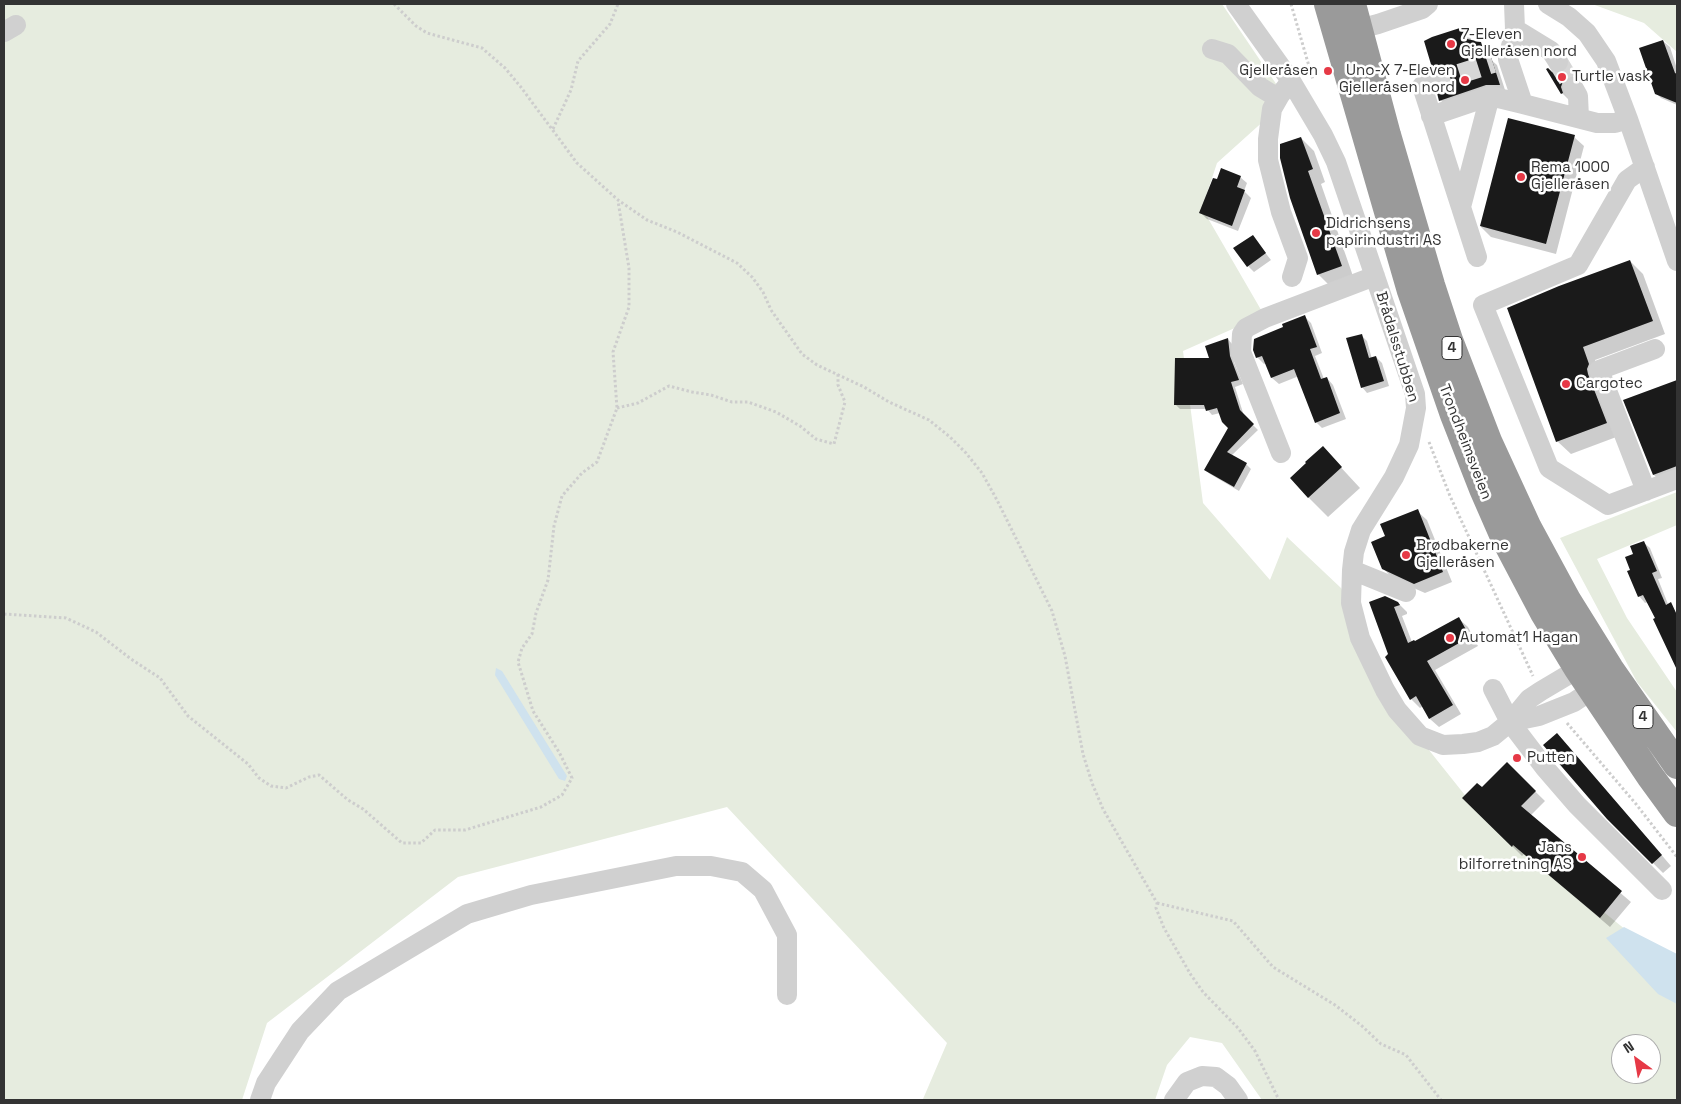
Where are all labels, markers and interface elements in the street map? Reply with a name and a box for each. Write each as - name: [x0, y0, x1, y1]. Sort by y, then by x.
- place label: 7-Eleven Gjelleråsen nord: [1461, 26, 1577, 61]
- marker: 7-Eleven Gjelleråsen nord: [1445, 38, 1457, 50]
- place label: Gjelleråsen: [1239, 62, 1318, 80]
- place label: Uno-X 7-Eleven Gjelleråsen nord: [1339, 62, 1455, 97]
- marker: Gjelleråsen: [1322, 65, 1334, 77]
- place label: Turtle vask: [1572, 68, 1650, 86]
- marker: Turtle vask: [1556, 71, 1568, 83]
- marker: Uno-X 7-Eleven Gjelleråsen nord: [1459, 74, 1471, 86]
- place label: Rema 1000 Gjelleråsen: [1531, 159, 1610, 194]
- marker: Rema 1000 Gjelleråsen: [1515, 171, 1527, 183]
- place label: Didrichsens papirindustri AS: [1326, 215, 1441, 250]
- marker: Didrichsens papirindustri AS: [1310, 227, 1322, 239]
- street label: Brådalsstubben: [1372, 289, 1422, 405]
- road number: 4: [1442, 336, 1462, 359]
- place label: Cargotec: [1576, 375, 1643, 393]
- marker: Cargotec: [1560, 378, 1572, 390]
- street label: Trondheimsveien: [1435, 382, 1495, 502]
- place label: Brødbakerne Gjelleråsen: [1416, 537, 1509, 572]
- marker: Brødbakerne Gjelleråsen: [1400, 549, 1412, 561]
- place label: Automat1 Hagan: [1460, 629, 1578, 647]
- marker: Automat1 Hagan: [1444, 632, 1456, 644]
- road number: 4: [1633, 706, 1653, 729]
- place label: Putten: [1527, 749, 1575, 767]
- marker: Putten: [1511, 752, 1523, 764]
- place label: Jans bilforretning AS: [1459, 839, 1572, 874]
- marker: Jans bilforretning AS: [1576, 851, 1588, 863]
- north arrow: [1611, 1034, 1661, 1084]
- text: N: [1620, 1037, 1637, 1057]

